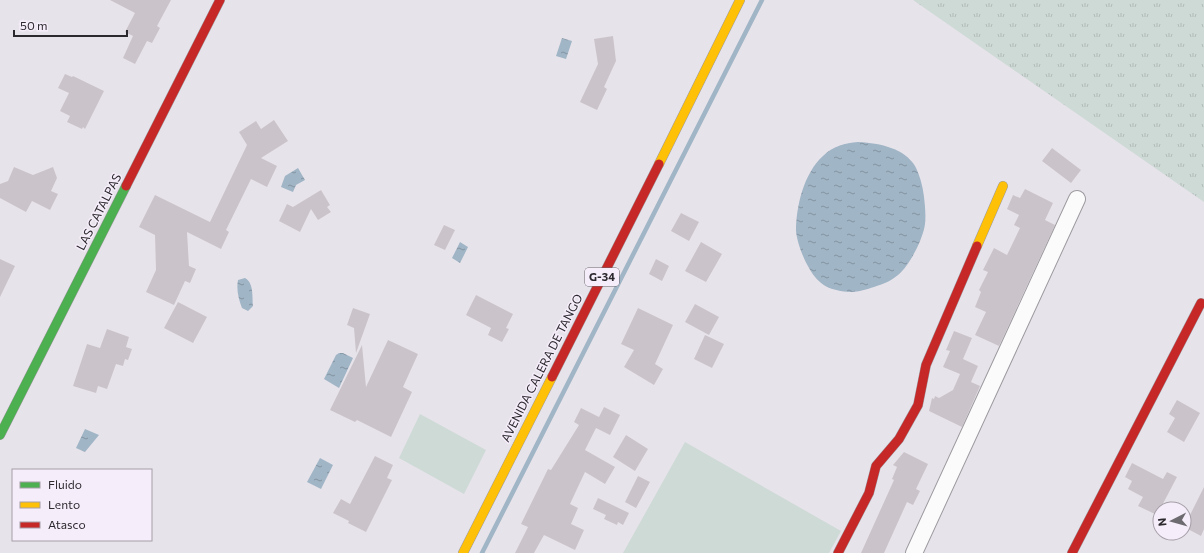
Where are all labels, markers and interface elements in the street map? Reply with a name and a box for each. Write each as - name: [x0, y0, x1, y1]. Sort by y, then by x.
- scale bar: [14, 12, 127, 38]
- text: 50 m: [20, 18, 48, 32]
- street label: LAS CATALPAS: [73, 171, 123, 252]
- road number: G-34: [585, 268, 619, 286]
- street label: AVENIDA CALERA DE TANGO: [498, 291, 585, 444]
- legend: [12, 469, 152, 541]
- text: Fluido: [48, 477, 82, 491]
- text: Lento: [48, 497, 80, 511]
- north arrow: [1152, 501, 1192, 541]
- text: Atasco: [48, 517, 86, 531]
- text: N: [1155, 517, 1168, 527]

